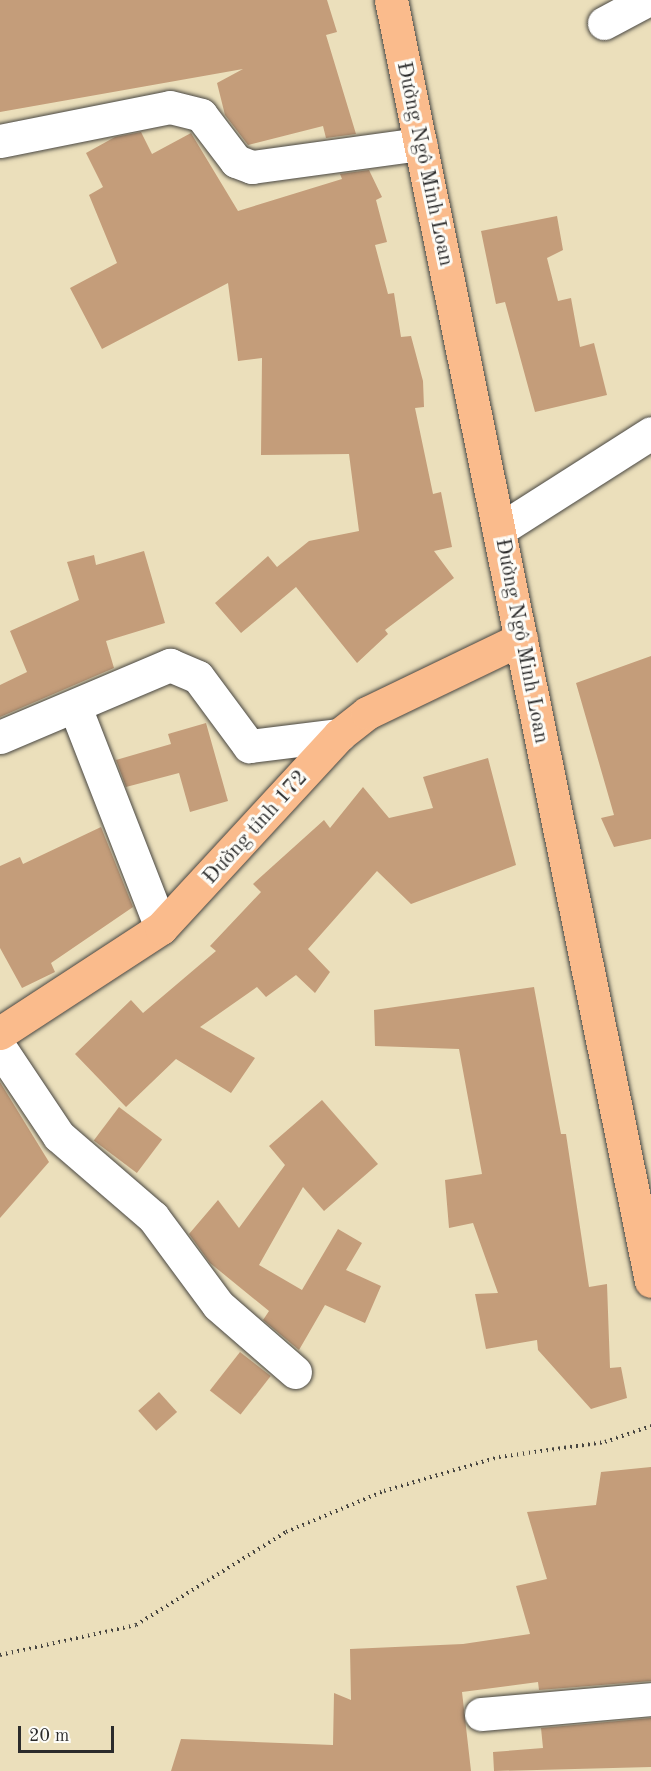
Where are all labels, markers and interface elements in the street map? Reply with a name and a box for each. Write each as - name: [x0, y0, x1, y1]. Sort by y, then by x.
- street label: Đường Ngô Minh Loan: [390, 60, 458, 268]
- street label: Đường Ngô Minh Loan: [489, 536, 553, 746]
- street label: Đường tỉnh 172: [198, 766, 314, 890]
- scale bar: [21, 1714, 117, 1752]
- text: 20 m: [29, 1727, 69, 1745]

